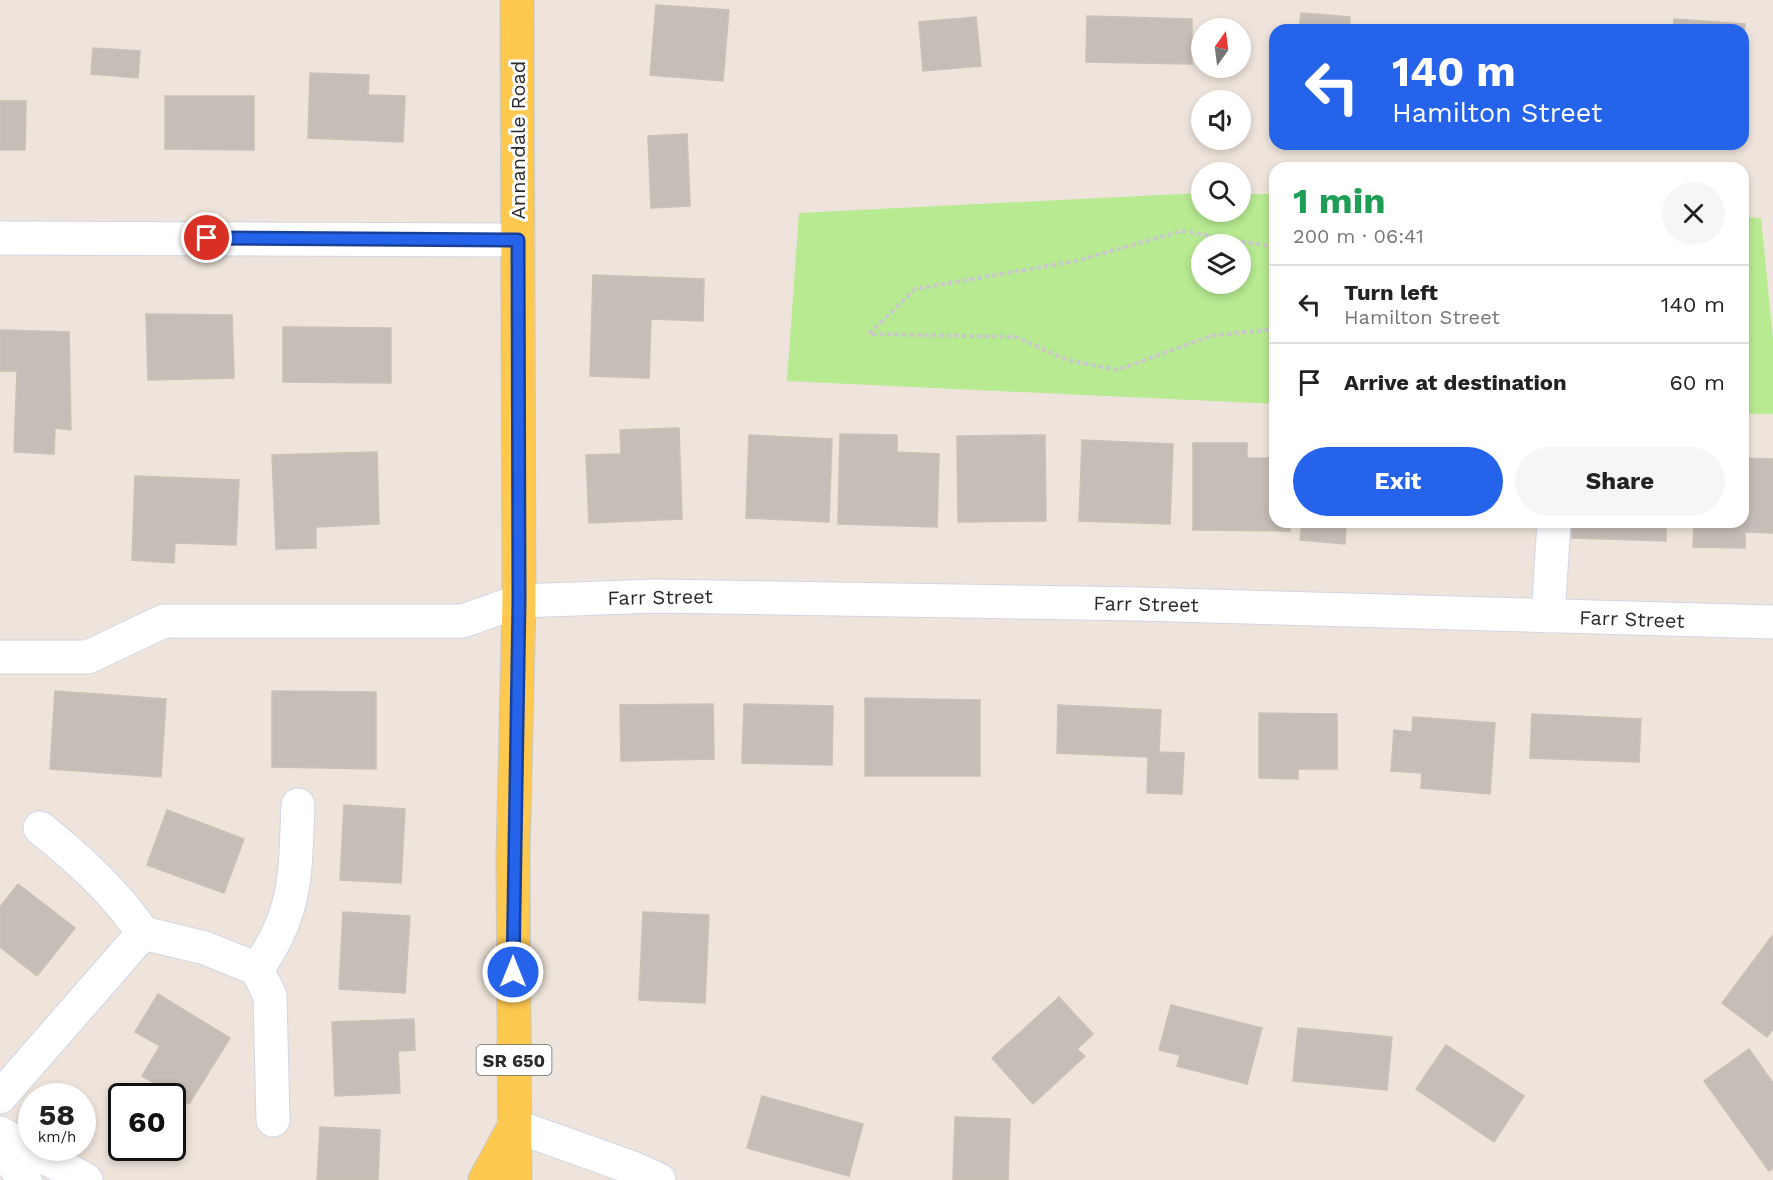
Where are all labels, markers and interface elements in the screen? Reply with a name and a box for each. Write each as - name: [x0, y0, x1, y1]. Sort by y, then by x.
- north arrow: [1191, 18, 1251, 78]
- map controls: [1191, 18, 1251, 294]
- text: 140 m: [1392, 47, 1516, 96]
- icon: left: [1293, 48, 1371, 126]
- street label: Annandale Road: [506, 61, 530, 219]
- button: sound: [1191, 90, 1251, 150]
- text: Hamilton Street: [1392, 97, 1602, 129]
- button: search: [1191, 162, 1251, 222]
- text: 1 min: [1293, 180, 1385, 222]
- button: close: [1662, 182, 1725, 245]
- pin: [181, 212, 232, 263]
- icon: arrive: [190, 221, 223, 254]
- text: 200 m · 06:41: [1293, 224, 1424, 248]
- button: layers: [1191, 234, 1251, 294]
- text: Turn left: [1344, 280, 1438, 305]
- icon: left: [1293, 288, 1326, 321]
- text: 140 m: [1661, 292, 1725, 317]
- text: Hamilton Street: [1344, 305, 1500, 329]
- icon: arrive: [1293, 366, 1326, 399]
- text: Arrive at destination: [1344, 370, 1567, 395]
- text: 60 m: [1669, 370, 1725, 395]
- button: Exit: [1293, 447, 1503, 516]
- button: Share: [1515, 447, 1725, 516]
- street label: Farr Street: [607, 584, 714, 610]
- street label: Farr Street: [1093, 591, 1200, 617]
- street label: Farr Street: [1579, 605, 1686, 633]
- position arrow: [481, 940, 545, 1004]
- road number: SR 650: [476, 1045, 552, 1075]
- speed limit sign: 60: [108, 1083, 186, 1161]
- text: 58: [39, 1097, 75, 1132]
- text: km/h: [38, 1128, 76, 1146]

